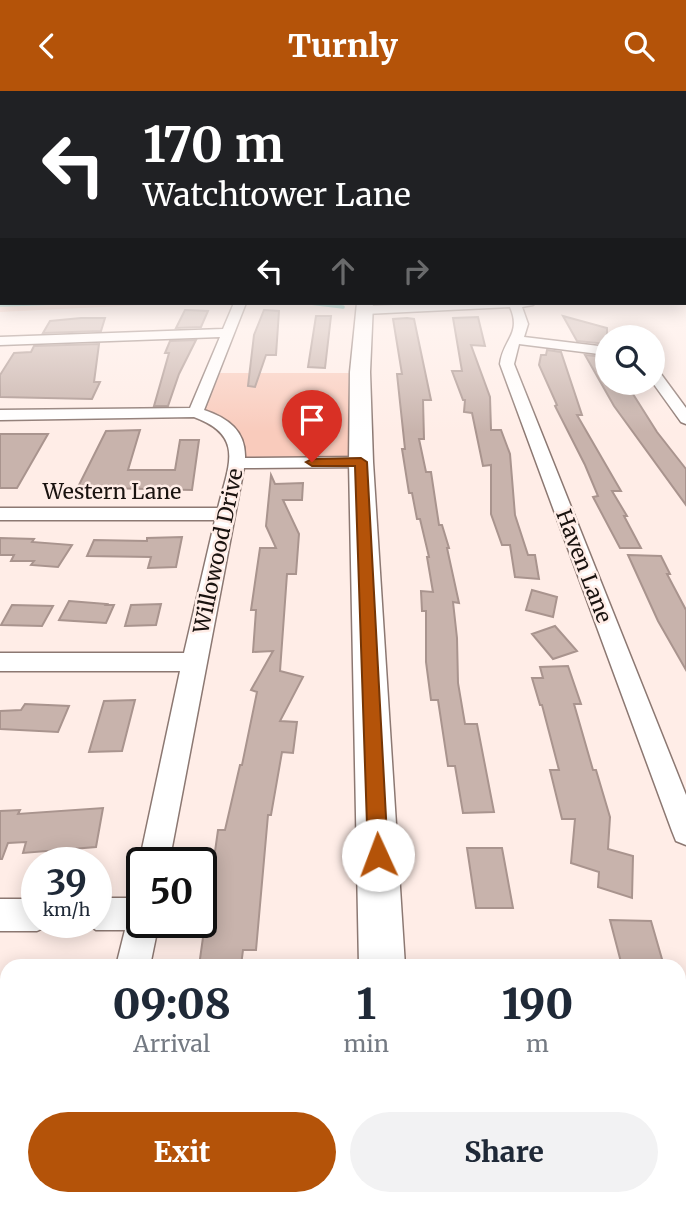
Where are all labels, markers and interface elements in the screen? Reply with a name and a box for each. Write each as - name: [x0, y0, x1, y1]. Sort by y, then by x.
- text: Turnly: [288, 26, 398, 66]
- icon: back: [28, 27, 66, 65]
- icon: search: [620, 27, 658, 65]
- text: 170 m: [143, 114, 284, 175]
- icon: left: [28, 119, 119, 210]
- text: Watchtower Lane: [143, 175, 411, 215]
- icon: left: [251, 252, 289, 290]
- icon: ahead: [324, 252, 362, 290]
- icon: right: [397, 252, 435, 290]
- map controls: [595, 325, 665, 395]
- button: search: [595, 325, 665, 395]
- pin: [282, 390, 342, 462]
- icon: arrive: [293, 401, 331, 439]
- street label: Willowood Drive: [187, 466, 249, 637]
- street label: Western Lane: [42, 478, 181, 505]
- street label: Haven Lane: [550, 506, 618, 626]
- position arrow: [341, 818, 415, 892]
- speed limit sign: 50: [126, 847, 217, 938]
- text: 39: [46, 861, 87, 905]
- text: km/h: [43, 898, 90, 921]
- text: 09:08: [113, 978, 231, 1030]
- text: 1: [356, 978, 376, 1030]
- text: 190: [502, 978, 573, 1030]
- text: Arrival: [133, 1029, 210, 1058]
- text: min: [344, 1029, 389, 1058]
- text: m: [526, 1029, 549, 1058]
- button: Exit: [28, 1112, 336, 1192]
- button: Share: [350, 1112, 658, 1192]

